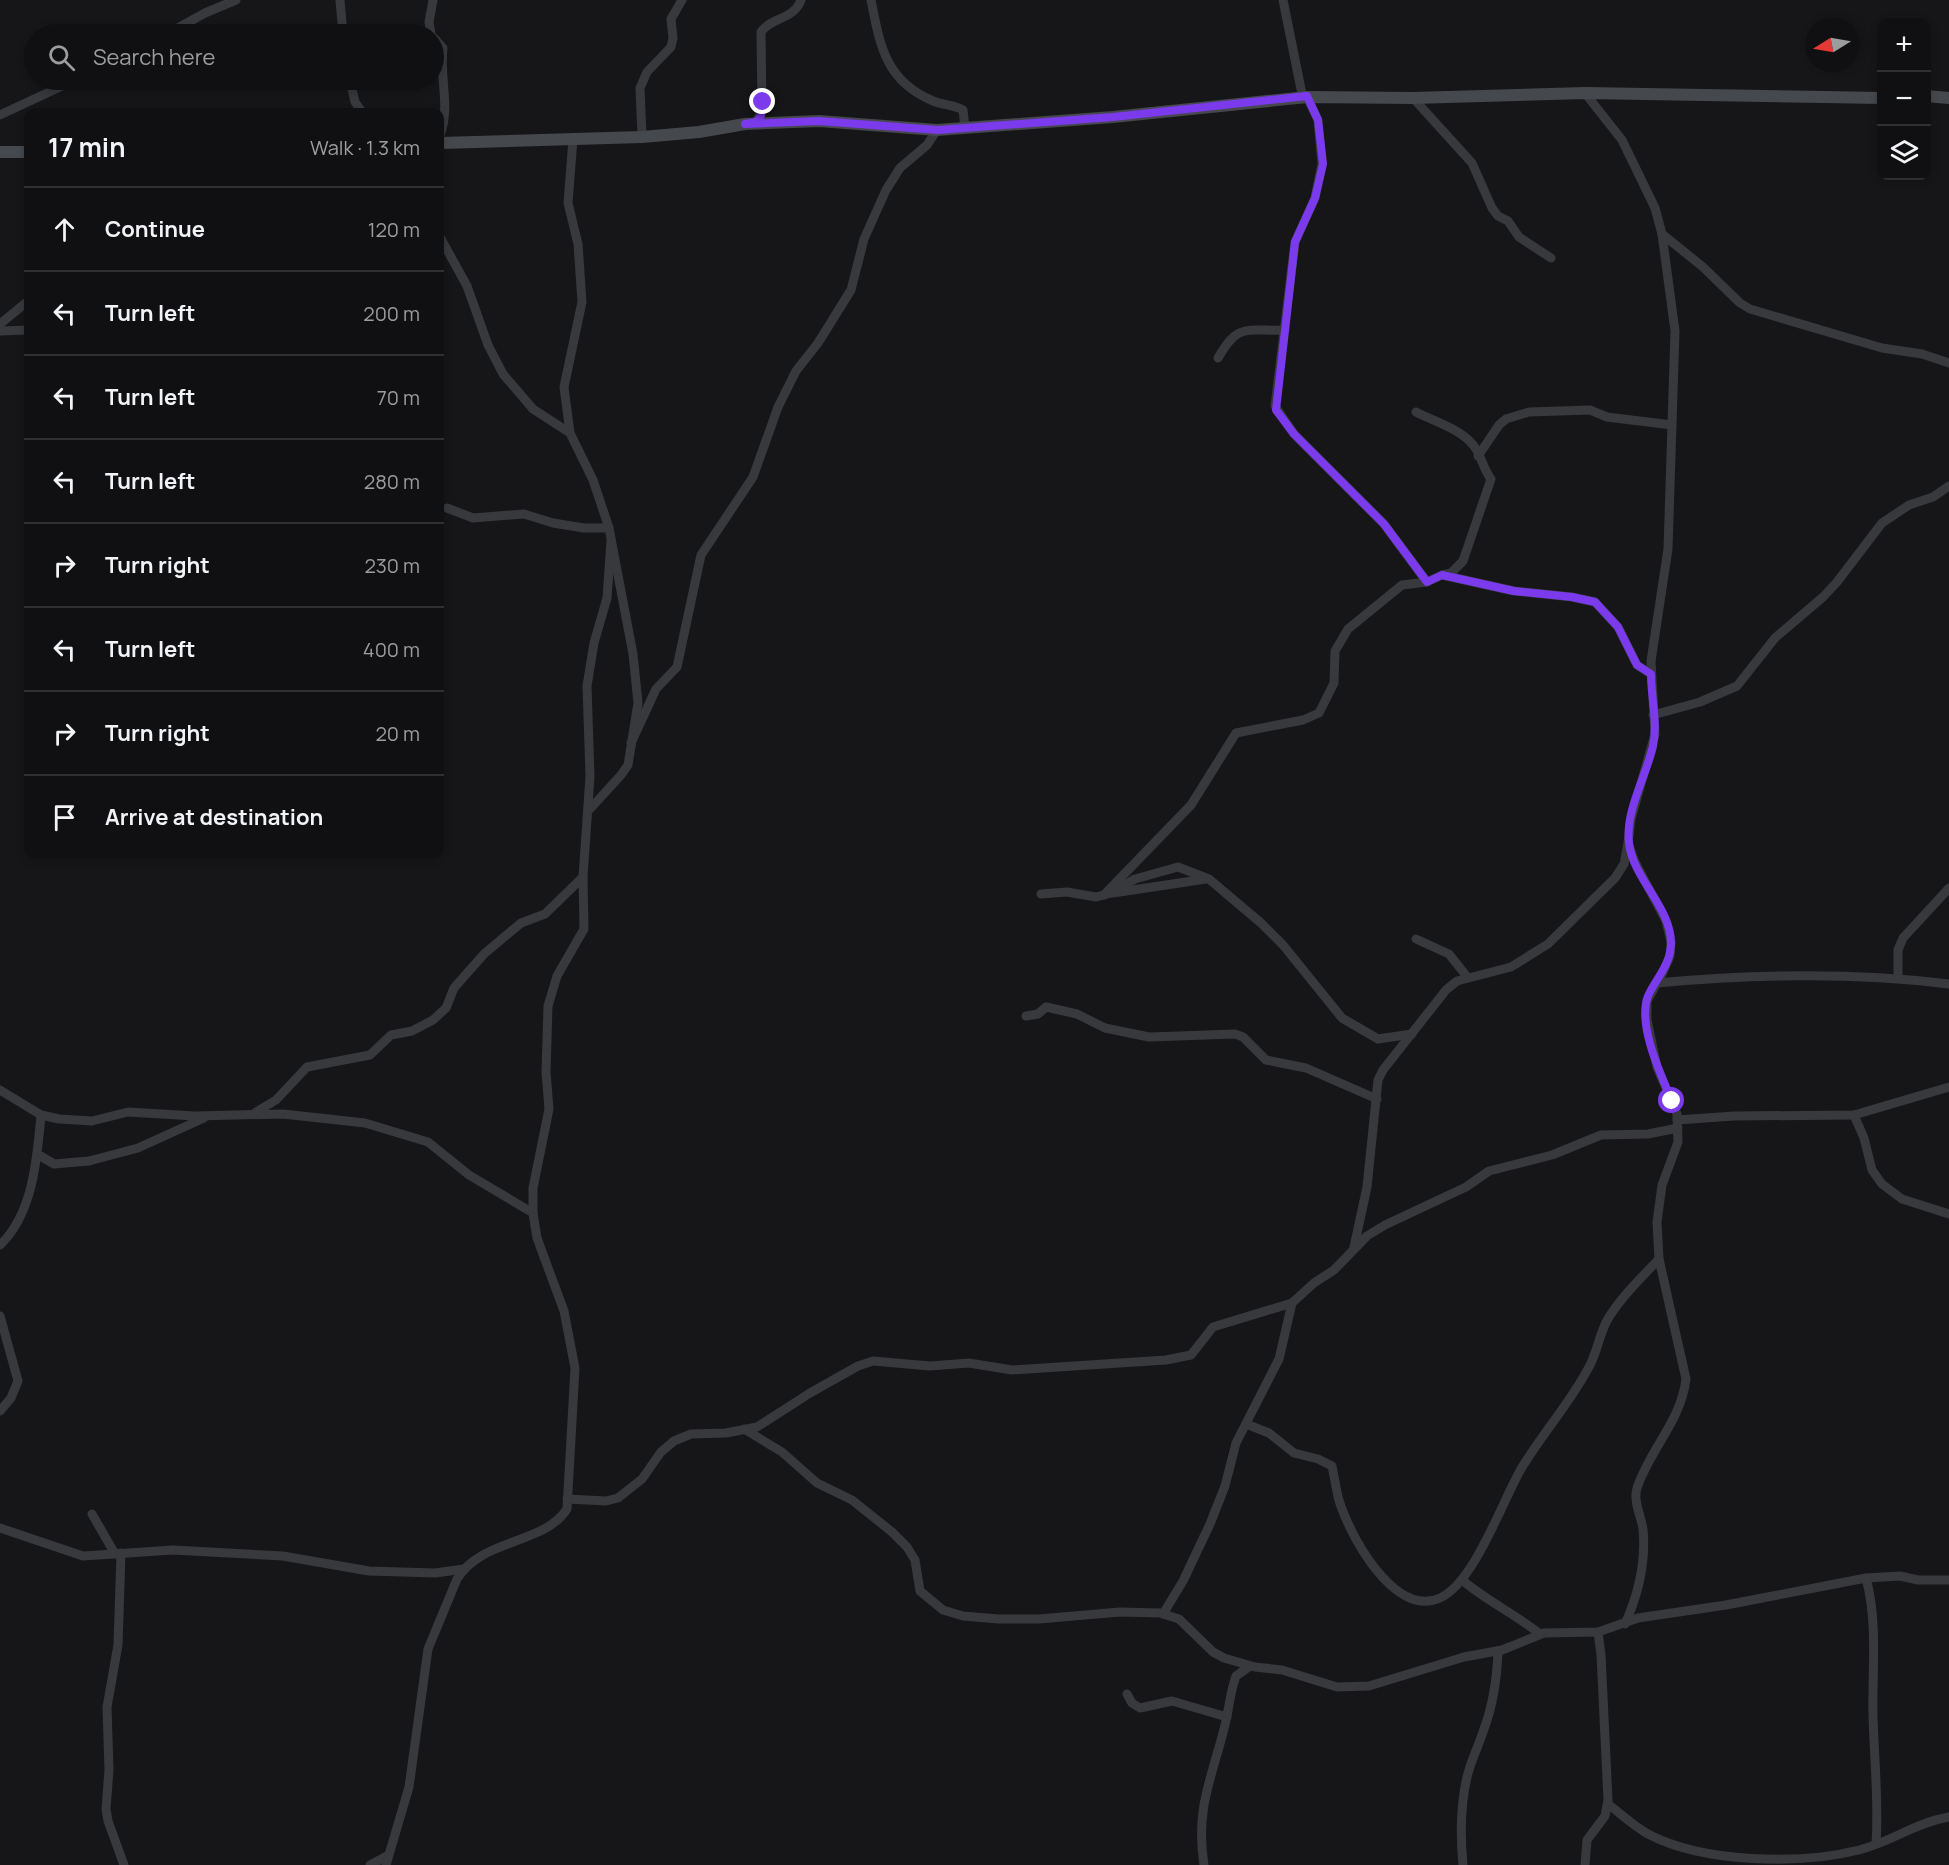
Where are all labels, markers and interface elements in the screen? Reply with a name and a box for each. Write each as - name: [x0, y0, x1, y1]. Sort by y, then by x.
- north arrow: [1805, 18, 1859, 72]
- map controls: [1877, 18, 1931, 180]
- button: +: [1877, 18, 1931, 72]
- search box: [24, 24, 444, 90]
- icon: search: [45, 41, 78, 74]
- text: Search here: [93, 42, 215, 72]
- button: −: [1877, 72, 1931, 126]
- route end: [749, 88, 775, 114]
- button: layers: [1877, 126, 1931, 180]
- text: 17 min: [48, 129, 125, 165]
- text: Walk · 1.3 km: [310, 134, 420, 161]
- icon: ahead: [48, 213, 81, 246]
- text: Continue: [105, 214, 205, 244]
- text: 120 m: [368, 216, 420, 243]
- icon: left: [48, 297, 81, 330]
- text: Turn left: [105, 298, 195, 328]
- text: 200 m: [363, 300, 420, 327]
- icon: left: [48, 381, 81, 414]
- text: Turn left: [105, 382, 195, 412]
- text: 70 m: [377, 384, 420, 411]
- icon: left: [48, 465, 81, 498]
- text: Turn left: [105, 466, 195, 496]
- text: 280 m: [364, 468, 420, 495]
- icon: right: [48, 549, 81, 582]
- text: Turn right: [105, 550, 210, 580]
- text: 230 m: [364, 552, 420, 579]
- icon: left: [48, 633, 81, 666]
- text: Turn left: [105, 634, 195, 664]
- text: 400 m: [363, 636, 420, 663]
- icon: right: [48, 717, 81, 750]
- text: Turn right: [105, 718, 210, 748]
- text: 20 m: [375, 720, 420, 747]
- icon: arrive: [48, 801, 81, 834]
- text: Arrive at destination: [105, 802, 323, 832]
- route start: [1658, 1087, 1684, 1113]

